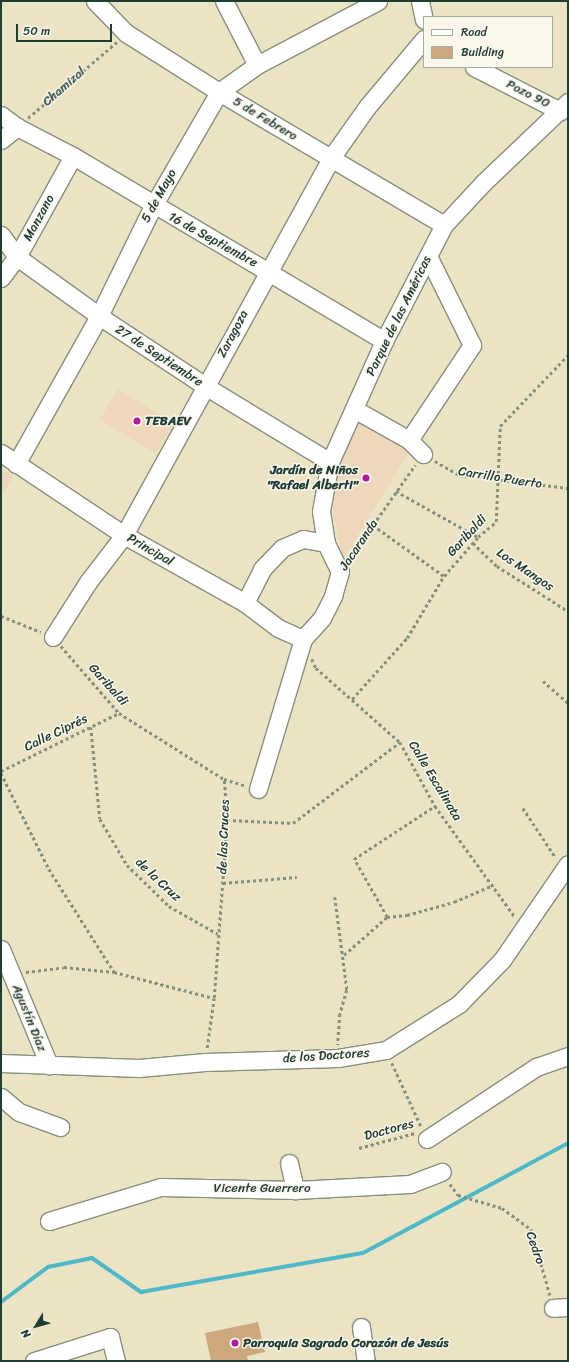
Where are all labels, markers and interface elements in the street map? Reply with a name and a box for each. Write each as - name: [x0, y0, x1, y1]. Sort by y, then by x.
- scale bar: [18, 16, 114, 42]
- legend: [423, 16, 553, 68]
- text: 50 m: [23, 20, 50, 42]
- text: Road: [461, 21, 487, 43]
- text: Building: [461, 41, 504, 63]
- street label: Chamizal: [39, 64, 89, 110]
- street label: Pozo 90: [504, 76, 552, 112]
- street label: 5 de Febrero: [230, 94, 300, 144]
- street label: 5 de Mayo: [138, 167, 180, 225]
- street label: Manzano: [20, 192, 58, 244]
- street label: 16 de Septiembre: [166, 209, 260, 271]
- street label: Parque de las Américas: [363, 253, 435, 379]
- street label: Zaragoza: [214, 308, 252, 360]
- street label: 27 de Septiembre: [112, 322, 206, 390]
- place label: TEBAEV: [145, 413, 191, 429]
- marker: TEBAEV: [132, 416, 142, 426]
- place label: Jardín de Niños "Rafael Alberti": [267, 463, 358, 494]
- street label: Carrillo Puerto: [457, 464, 543, 492]
- marker: Jardín de Niños "Rafael Alberti": [361, 473, 371, 483]
- street label: Garibaldi: [444, 512, 490, 560]
- street label: Jacaranda: [336, 517, 382, 573]
- street label: Principal: [124, 530, 176, 570]
- street label: Los Mangos: [494, 545, 556, 595]
- street label: Garibaldi: [85, 661, 131, 709]
- street label: Calle Ciprés: [22, 711, 90, 755]
- street label: Calle Escalinata: [405, 738, 465, 824]
- street label: de las Cruces: [215, 799, 233, 875]
- street label: de la Cruz: [132, 855, 184, 905]
- street label: Agustín Díaz: [8, 982, 50, 1054]
- street label: de los Doctores: [282, 1045, 370, 1067]
- street label: Doctores: [362, 1116, 416, 1144]
- street label: Vicente Guerrero: [214, 1180, 310, 1196]
- street label: Cedro: [522, 1230, 548, 1266]
- north arrow: [16, 1306, 56, 1346]
- text: N: [16, 1325, 36, 1342]
- place label: Parroquia Sagrado Corazón de Jesús: [243, 1335, 450, 1351]
- marker: Parroquia Sagrado Corazón de Jesús: [230, 1338, 240, 1348]

